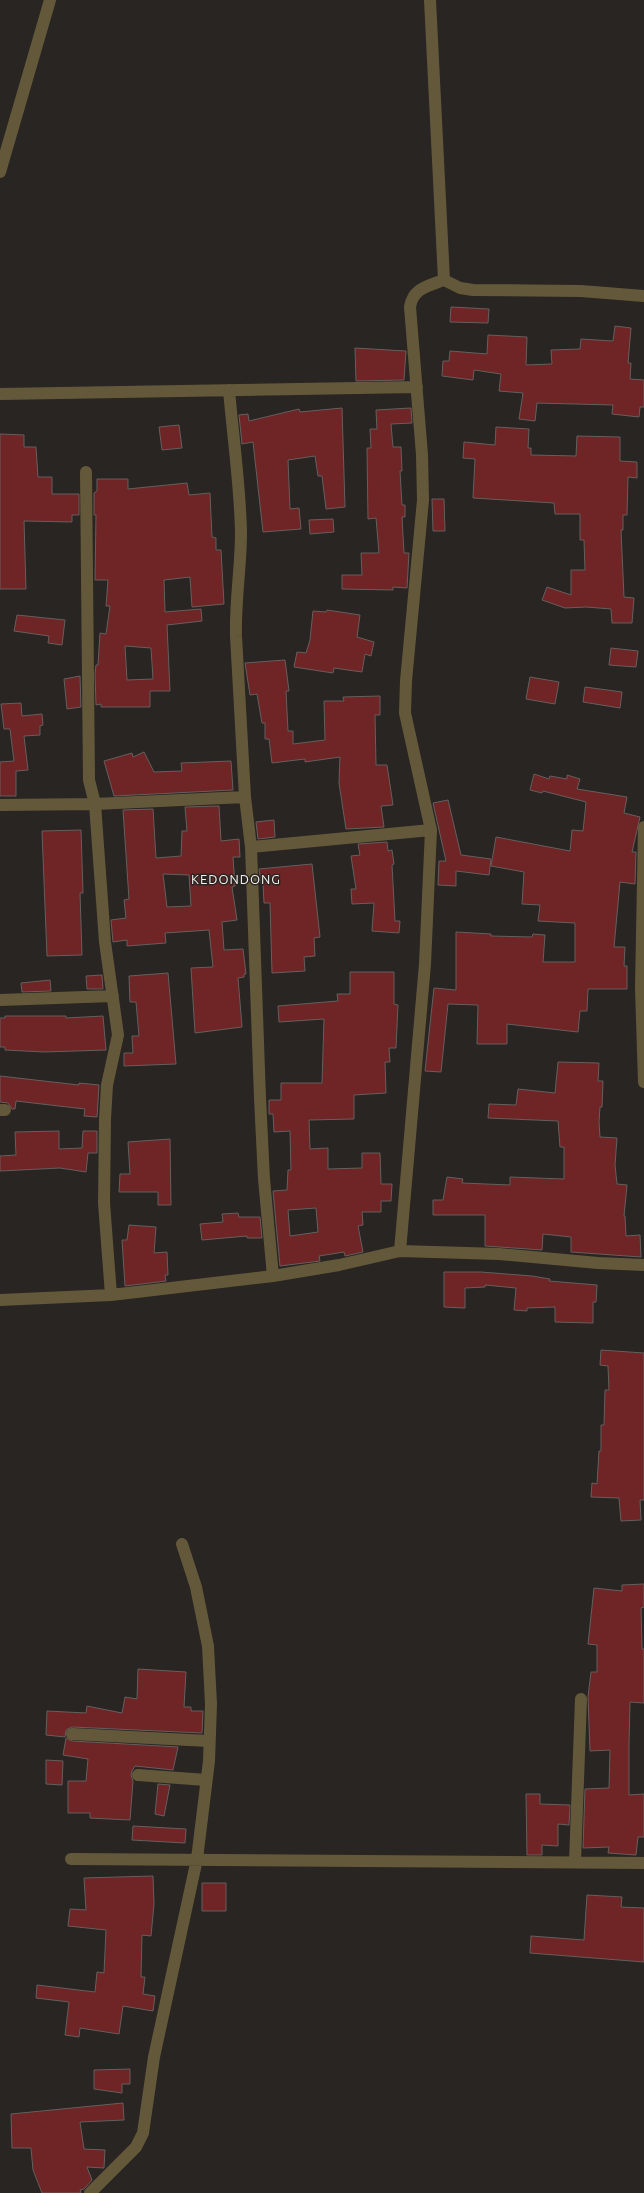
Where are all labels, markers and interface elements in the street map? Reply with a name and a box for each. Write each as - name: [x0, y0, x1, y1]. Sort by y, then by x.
- district label: KEDONDONG: [191, 872, 281, 886]

